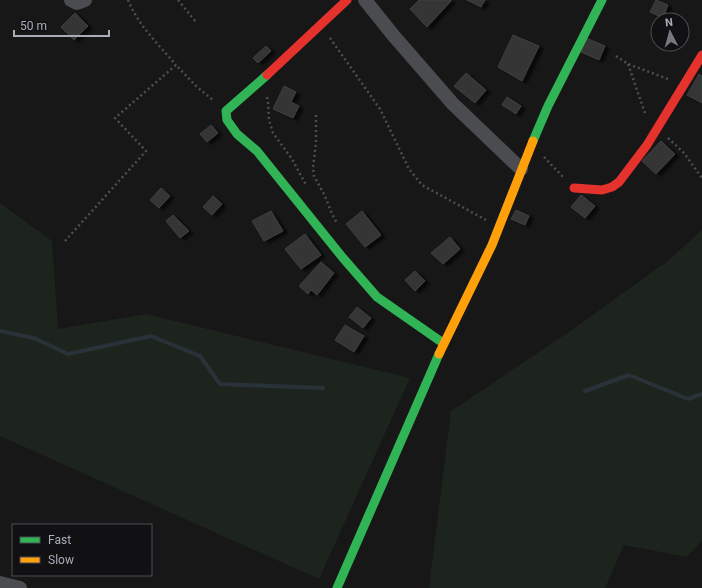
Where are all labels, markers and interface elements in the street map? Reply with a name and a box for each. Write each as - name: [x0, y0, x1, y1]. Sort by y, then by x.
- scale bar: [14, 12, 109, 38]
- north arrow: [650, 12, 690, 52]
- text: N: [664, 16, 674, 29]
- text: 50 m: [20, 19, 47, 33]
- legend: [12, 524, 152, 576]
- text: Fast: [48, 533, 71, 547]
- text: Slow: [48, 553, 74, 567]

